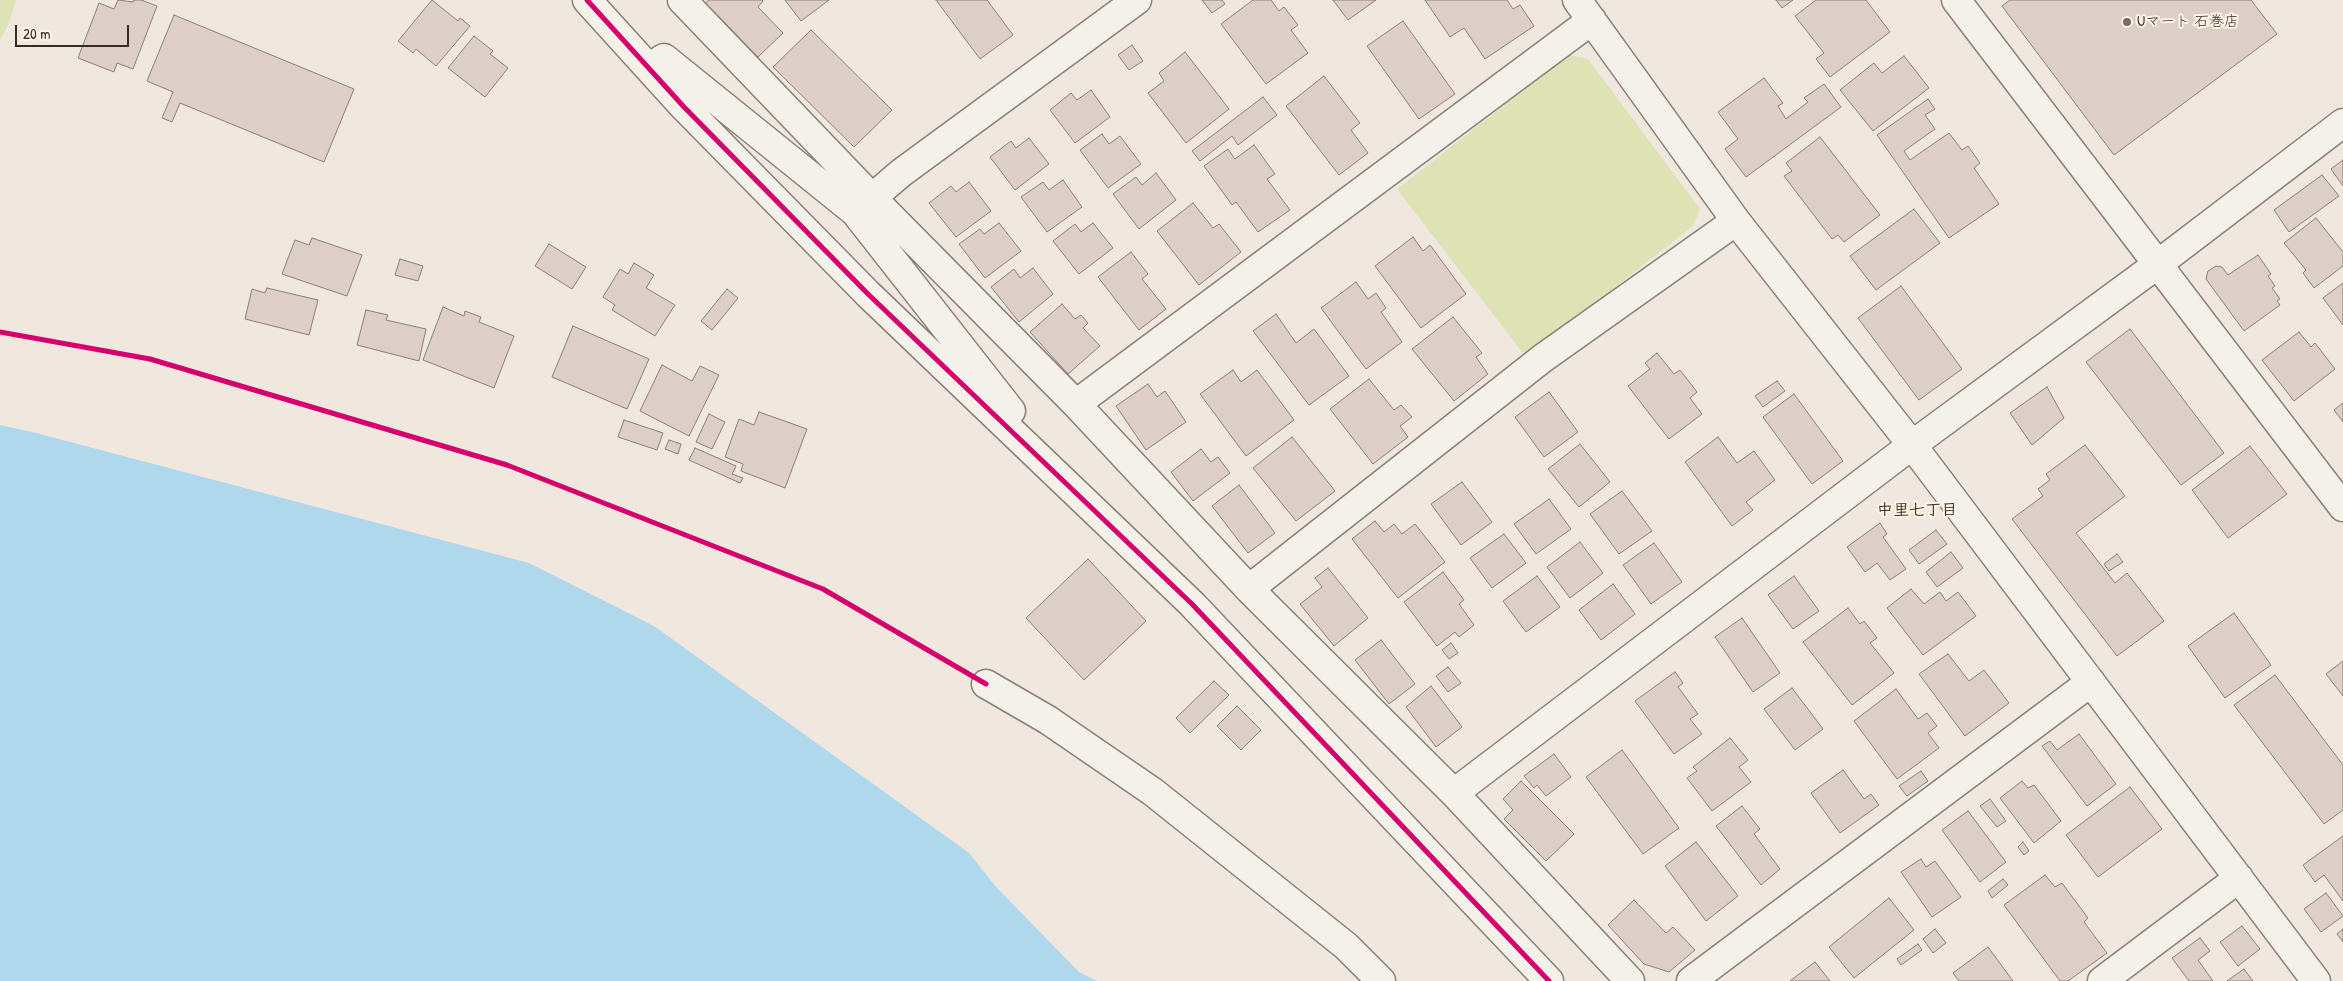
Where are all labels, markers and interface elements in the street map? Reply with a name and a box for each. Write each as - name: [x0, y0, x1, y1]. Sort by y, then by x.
- place label: Uマート 石巻店: [2137, 13, 2239, 31]
- scale bar: [18, 15, 131, 47]
- marker: Uマート 石巻店: [2121, 16, 2133, 28]
- text: 20 m: [23, 23, 50, 44]
- district label: 中里七丁目: [1877, 501, 1957, 521]

